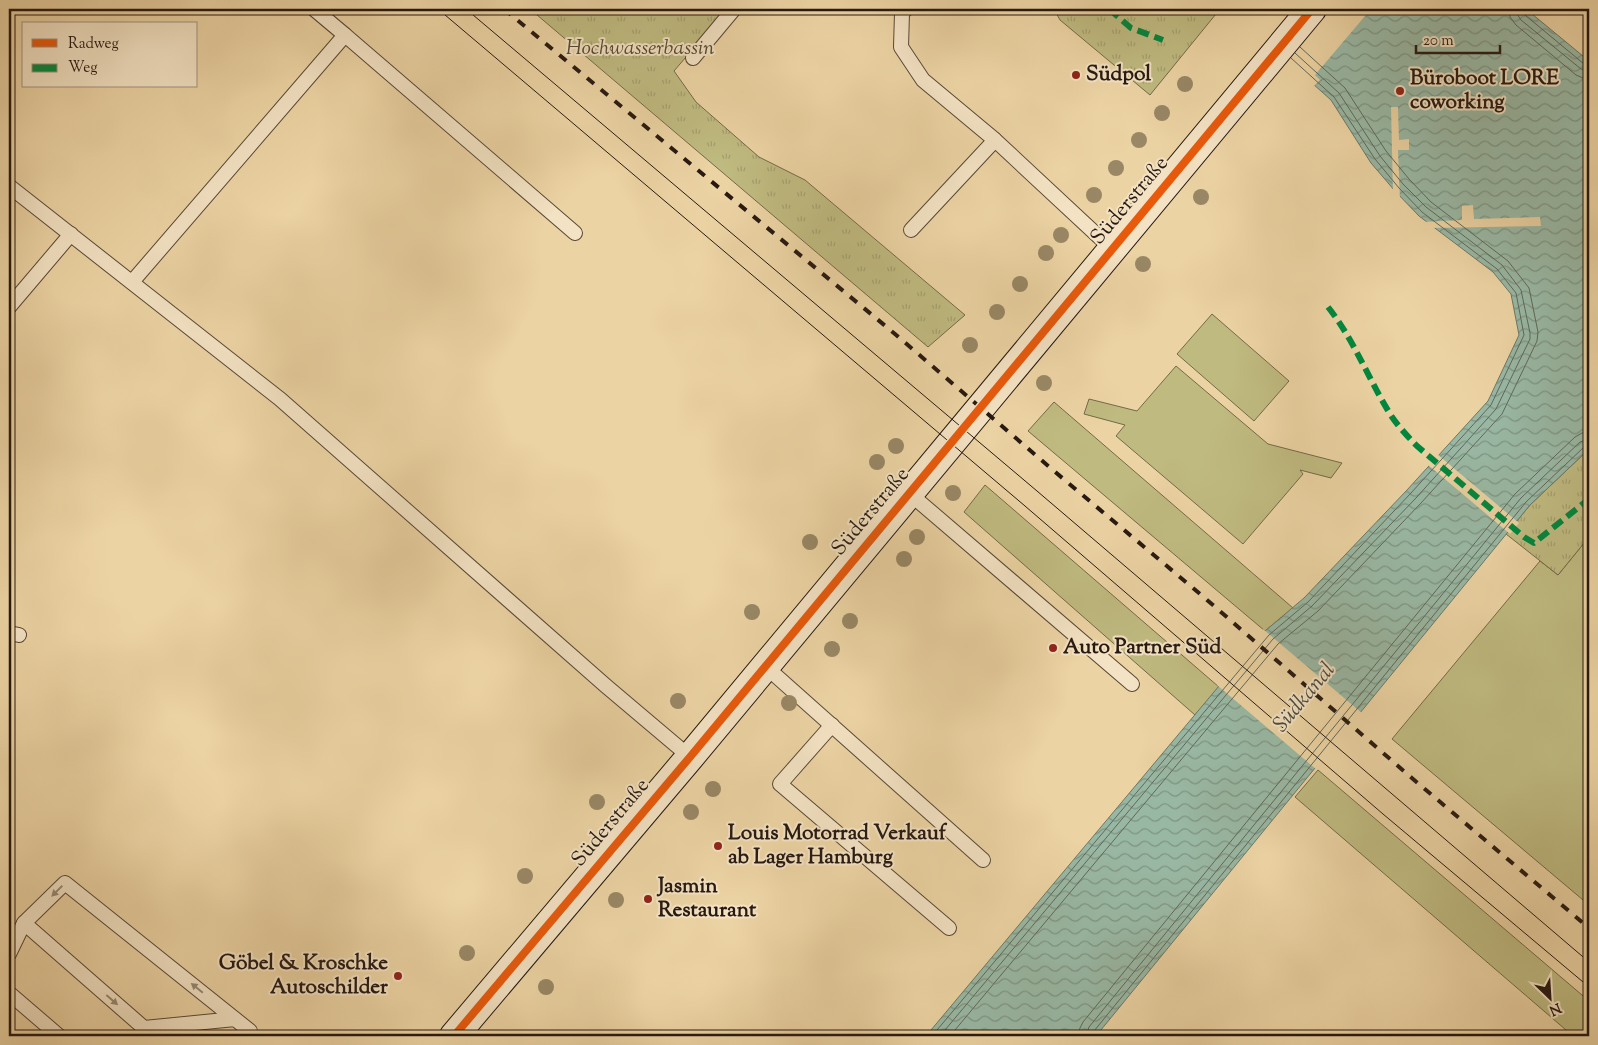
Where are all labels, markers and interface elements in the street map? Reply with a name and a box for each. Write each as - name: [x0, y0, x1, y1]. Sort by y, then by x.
- legend: [22, 22, 198, 88]
- scale bar: [1416, 22, 1499, 54]
- text: 20 m: [1423, 31, 1454, 52]
- text: Radweg: [68, 34, 119, 55]
- park label: Hochwasserbassin: [566, 34, 714, 64]
- text: Weg: [68, 58, 98, 79]
- place label: Südpol: [1086, 60, 1151, 90]
- place label: Büroboot LORE coworking: [1410, 64, 1559, 118]
- marker: Südpol: [1070, 69, 1082, 81]
- marker: Büroboot LORE coworking: [1394, 85, 1406, 97]
- street label: Süderstraße: [1084, 150, 1176, 252]
- street label: Süderstraße: [825, 461, 917, 563]
- place label: Auto Partner Süd: [1063, 633, 1222, 663]
- marker: Auto Partner Süd: [1047, 642, 1059, 654]
- water label: Südkanal: [1266, 656, 1344, 740]
- street label: Süderstraße: [565, 772, 657, 874]
- place label: Louis Motorrad Verkauf ab Lager Hamburg: [728, 819, 948, 873]
- marker: Louis Motorrad Verkauf ab Lager Hamburg: [712, 840, 724, 852]
- place label: Jasmin Restaurant: [656, 872, 757, 926]
- one-way arrow: [51, 884, 63, 896]
- marker: Jasmin Restaurant: [642, 893, 654, 905]
- place label: Göbel & Kroschke Autoschilder: [219, 949, 388, 1003]
- marker: Göbel & Kroschke Autoschilder: [392, 970, 404, 982]
- north arrow: [1526, 972, 1576, 1022]
- one-way arrow: [191, 983, 204, 994]
- one-way arrow: [106, 994, 118, 1005]
- text: N: [1545, 997, 1564, 1019]

